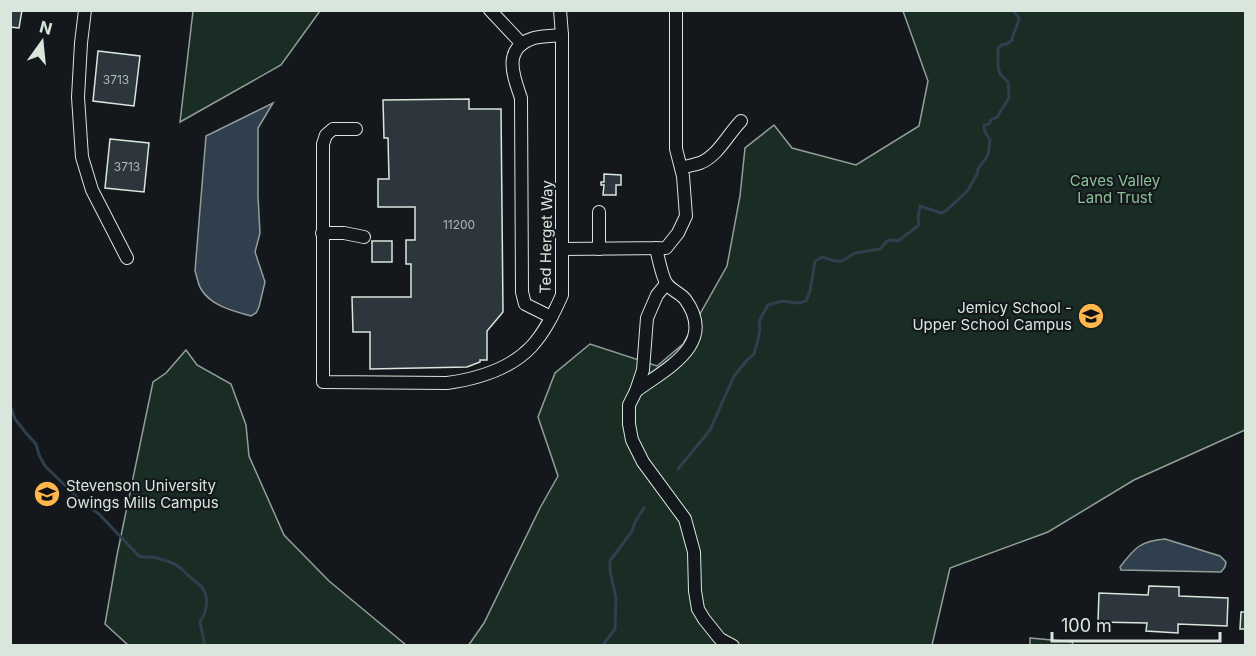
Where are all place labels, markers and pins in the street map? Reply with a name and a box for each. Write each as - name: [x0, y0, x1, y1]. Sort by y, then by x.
- place label: Jemicy School - Upper School Campus: [912, 298, 1072, 334]
- school or university icon: Jemicy School - Upper School Campus: [1076, 301, 1106, 331]
- place label: Stevenson University Owings Mills Campus: [66, 476, 219, 512]
- school or university icon: Stevenson University Owings Mills Campus: [32, 479, 62, 509]

